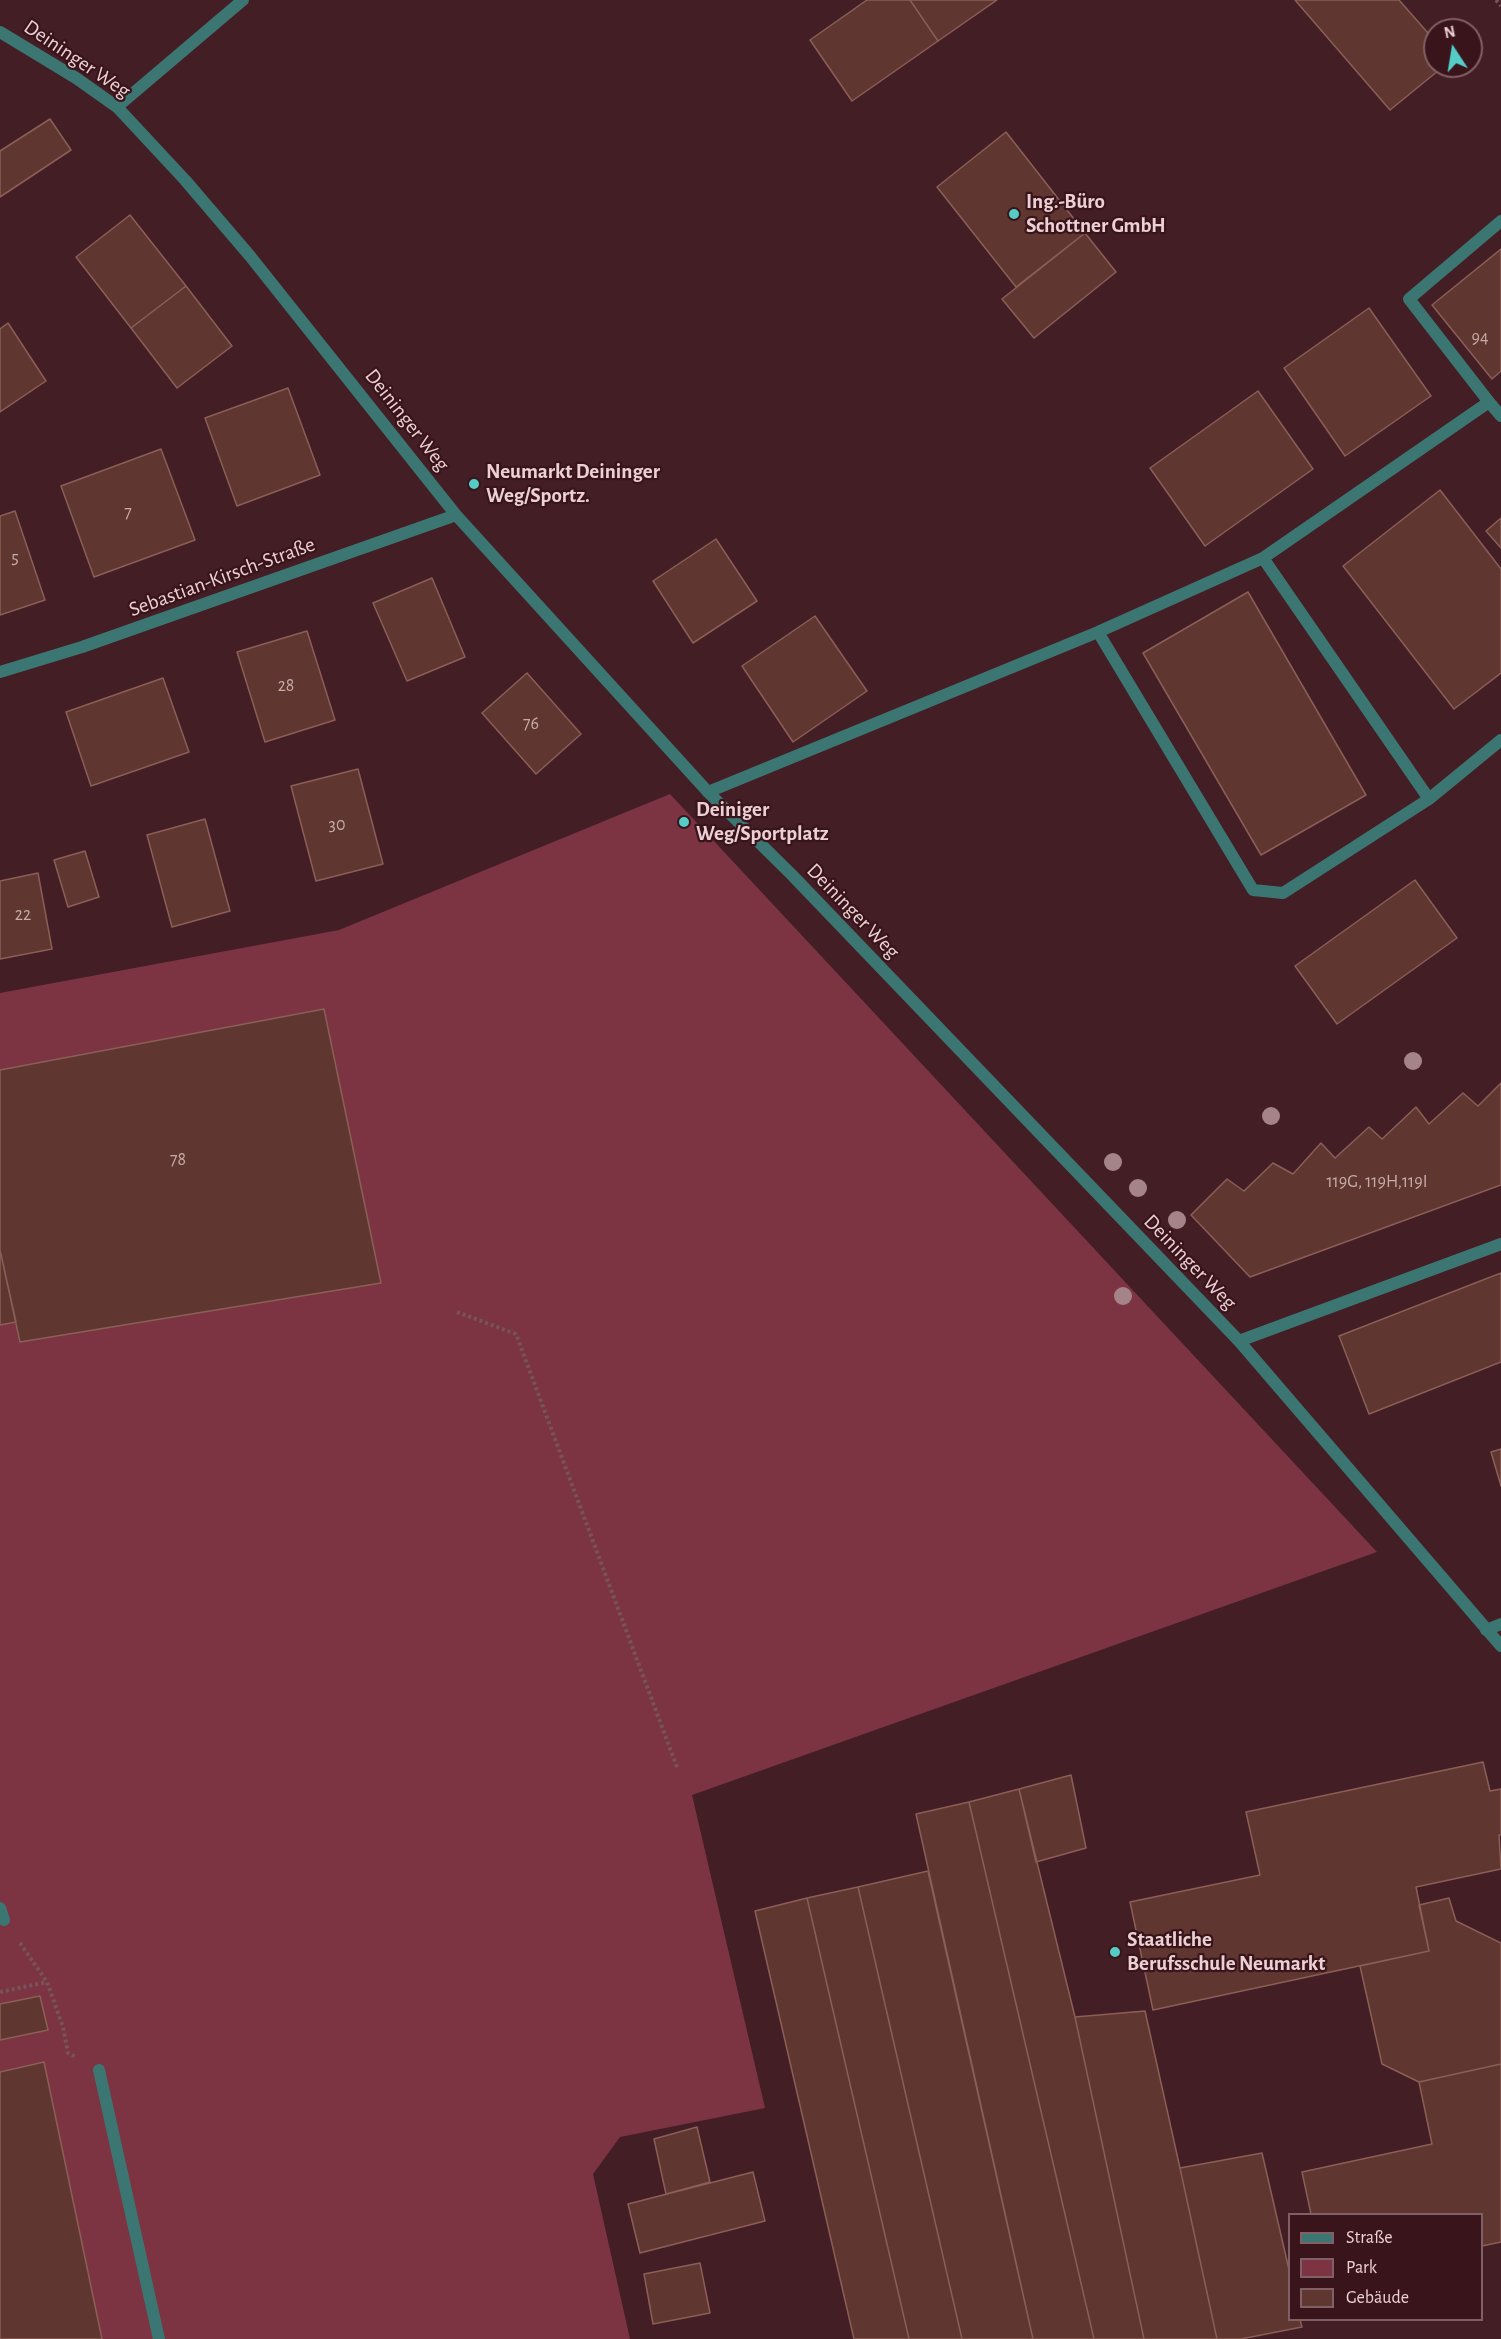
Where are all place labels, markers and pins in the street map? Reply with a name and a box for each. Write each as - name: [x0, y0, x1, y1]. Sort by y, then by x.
- place label: Ing.-Büro Schottner GmbH: [1026, 189, 1166, 239]
- marker: Ing.-Büro Schottner GmbH: [1007, 207, 1021, 221]
- place label: Neumarkt Deininger Weg/Sportz.: [486, 459, 660, 509]
- marker: Neumarkt Deininger Weg/Sportz.: [467, 477, 481, 491]
- place label: Deiniger Weg/Sportplatz: [696, 797, 829, 847]
- marker: Deiniger Weg/Sportplatz: [677, 815, 691, 829]
- place label: Staatliche Berufsschule Neumarkt: [1127, 1927, 1325, 1977]
- marker: Staatliche Berufsschule Neumarkt: [1108, 1945, 1122, 1959]

